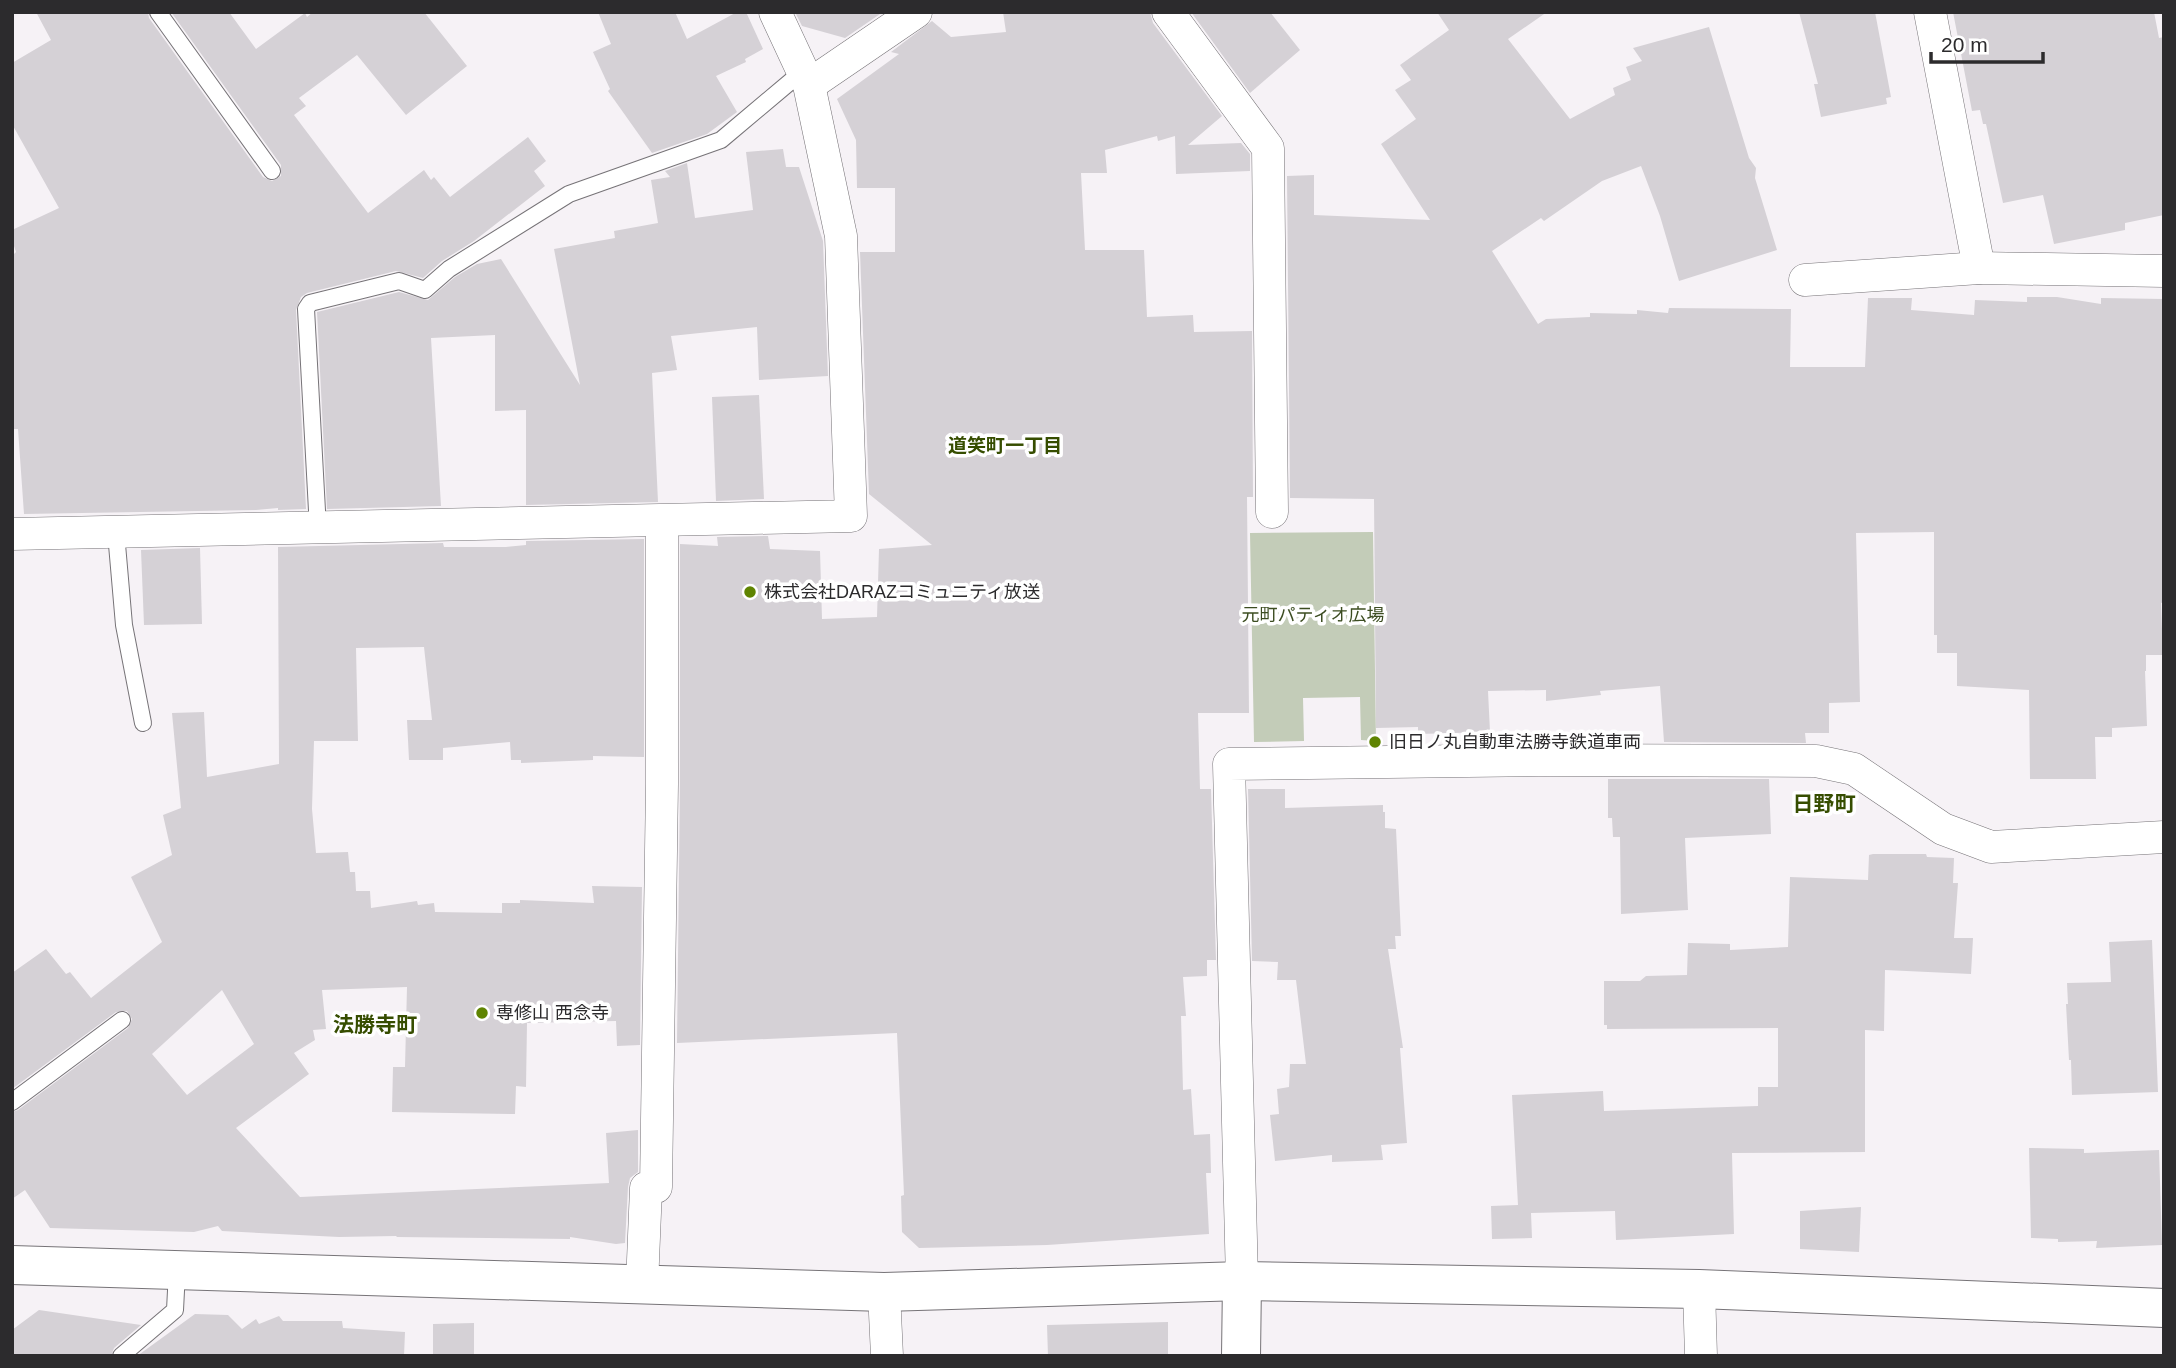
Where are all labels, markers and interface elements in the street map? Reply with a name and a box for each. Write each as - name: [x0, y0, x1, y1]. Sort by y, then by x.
- scale bar: [1931, 21, 2043, 65]
- text: 20 m: [1941, 33, 1988, 56]
- district label: 道笑町一丁目: [948, 435, 1062, 456]
- place label: 株式会社DARAZコミュニティ放送: [764, 582, 1040, 602]
- marker: 株式会社DARAZコミュニティ放送: [742, 584, 758, 600]
- park label: 元町パティオ広場: [1242, 605, 1384, 625]
- place label: 旧日ノ丸自動車法勝寺鉄道車両: [1389, 732, 1641, 752]
- marker: 旧日ノ丸自動車法勝寺鉄道車両: [1367, 734, 1383, 750]
- district label: 日野町: [1793, 792, 1856, 815]
- place label: 専修山 西念寺: [496, 1003, 609, 1023]
- marker: 専修山 西念寺: [474, 1005, 490, 1021]
- district label: 法勝寺町: [333, 1013, 417, 1036]

